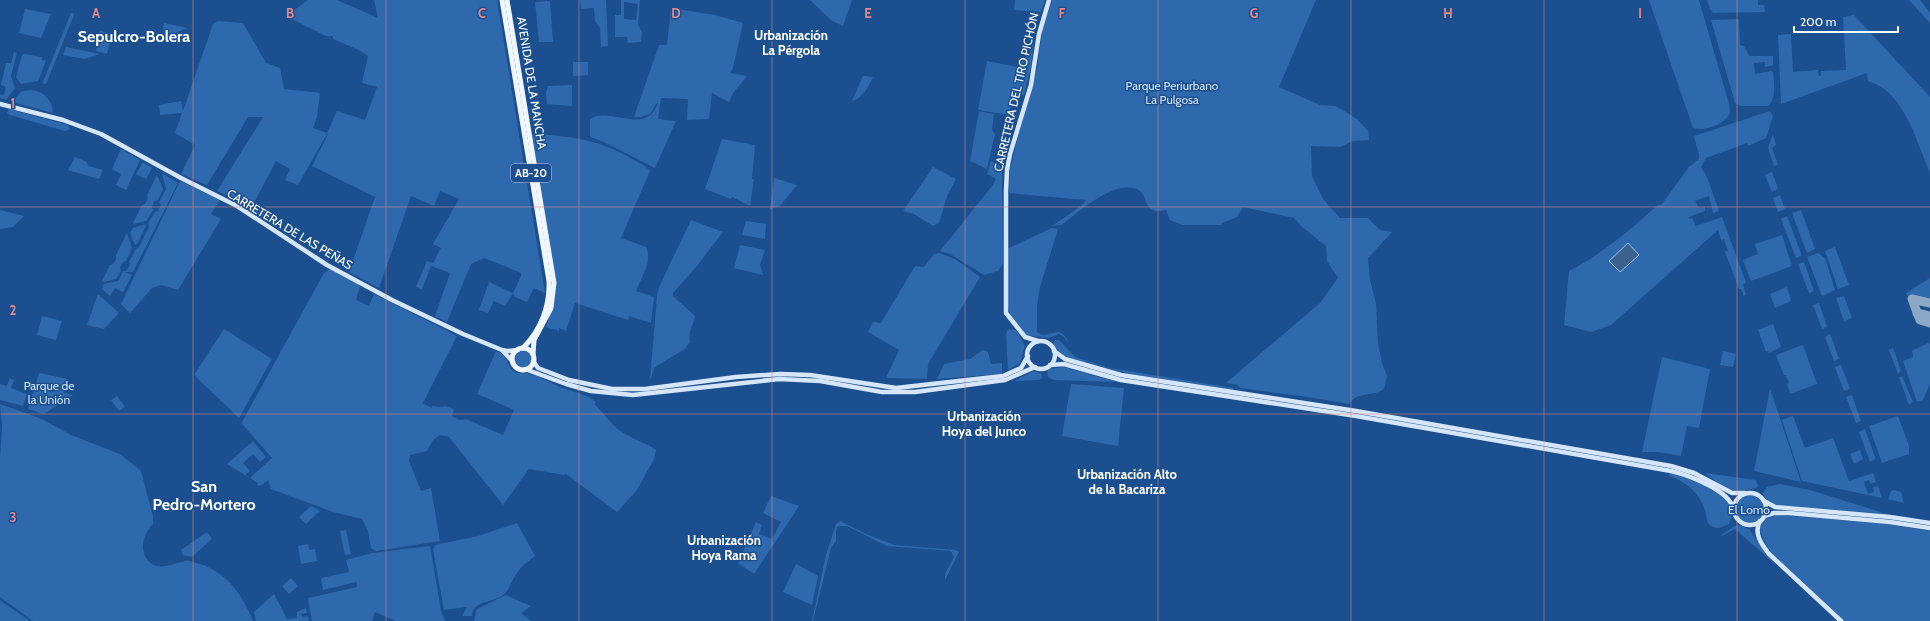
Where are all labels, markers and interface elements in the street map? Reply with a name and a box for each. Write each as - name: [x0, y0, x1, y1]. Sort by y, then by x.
- text: A: [92, 5, 101, 21]
- text: B: [286, 5, 294, 21]
- text: C: [478, 5, 486, 21]
- text: D: [671, 5, 681, 21]
- text: E: [864, 5, 872, 21]
- text: F: [1059, 5, 1066, 21]
- text: G: [1250, 5, 1259, 21]
- text: H: [1443, 5, 1453, 21]
- text: I: [1638, 5, 1642, 21]
- scale bar: [1794, 8, 1898, 34]
- street label: CARRETERA DEL TIRO PICHÓN: [990, 11, 1042, 173]
- text: 200 m: [1800, 14, 1836, 29]
- street label: AVENIDA DE LA MANCHA: [514, 16, 550, 151]
- district label: Sepulcro-Bolera: [78, 27, 190, 46]
- district label: Urbanización La Pérgola: [754, 27, 828, 58]
- park label: Parque Periurbano La Pulgosa: [1126, 78, 1219, 107]
- text: 1: [11, 95, 15, 111]
- road number: AB-20: [511, 164, 551, 182]
- street label: CARRETERA DE LAS PEÑAS: [224, 186, 356, 272]
- text: 2: [10, 302, 17, 318]
- park label: Parque de la Unión: [24, 378, 74, 407]
- district label: Urbanización Hoya del Junco: [942, 408, 1027, 439]
- district label: Urbanización Alto de la Bacariza: [1077, 466, 1178, 497]
- district label: San Pedro-Mortero: [152, 477, 256, 514]
- park label: El Lomo: [1728, 502, 1770, 517]
- text: 3: [9, 509, 17, 525]
- district label: Urbanización Hoya Rama: [687, 532, 761, 563]

